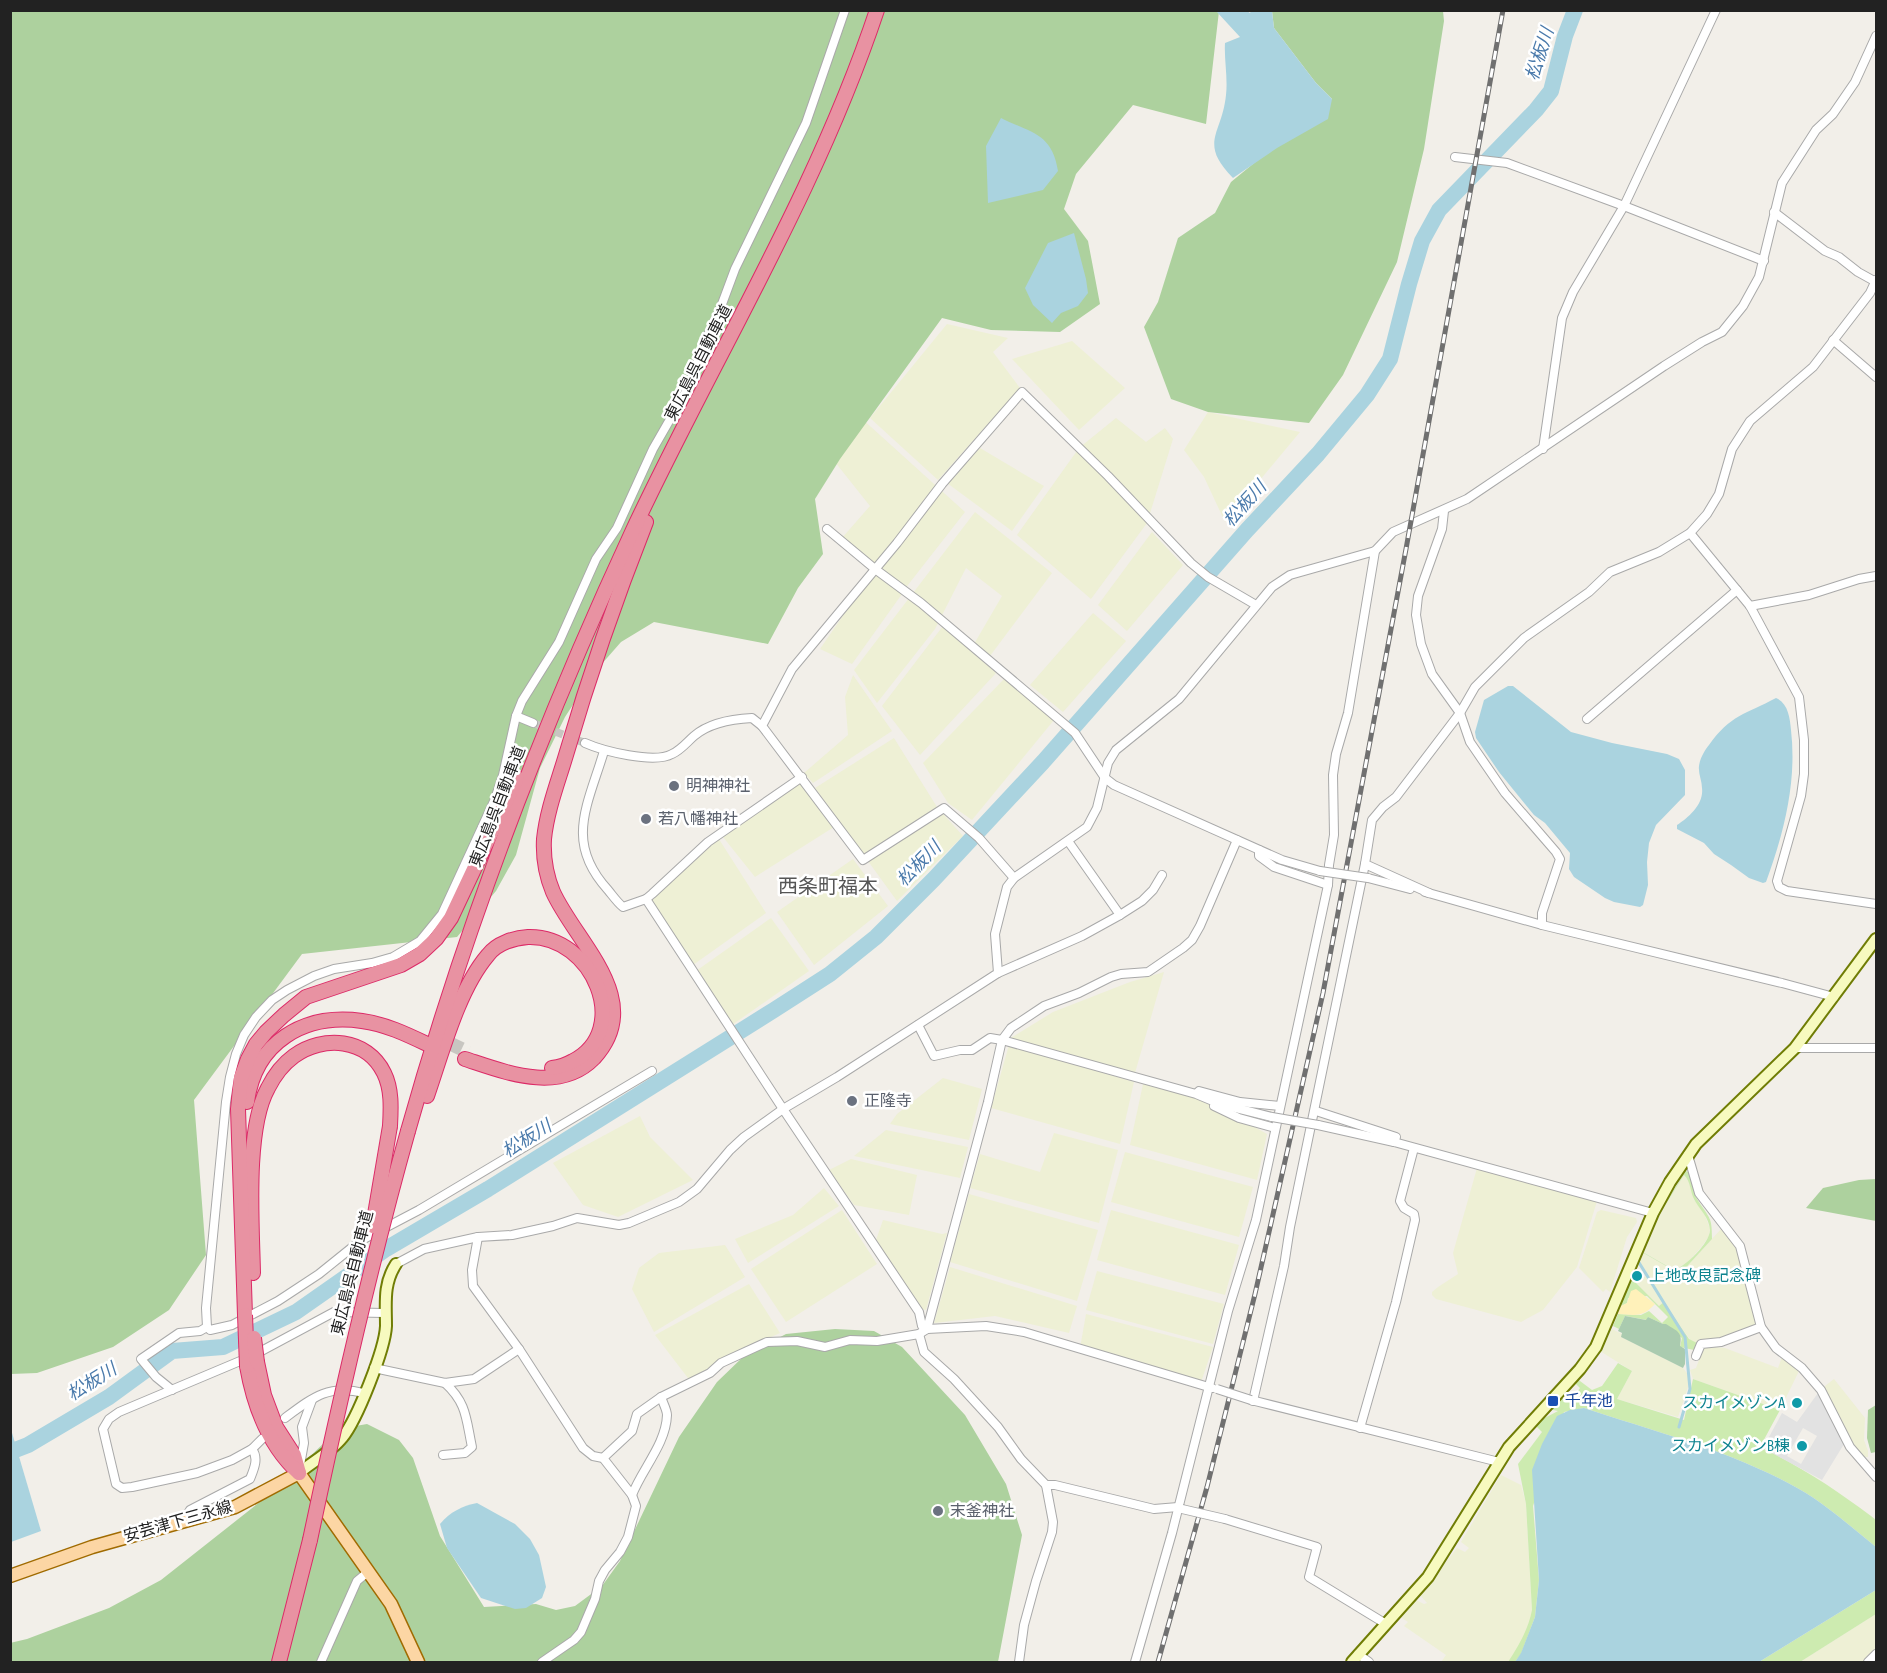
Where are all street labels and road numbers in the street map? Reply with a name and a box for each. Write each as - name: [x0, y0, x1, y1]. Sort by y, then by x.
- street label: 東広島呉自動車道: [661, 302, 737, 424]
- street label: 東広島呉自動車道: [466, 744, 530, 870]
- street label: 東広島呉自動車道: [328, 1209, 378, 1337]
- street label: 安芸津下三永線: [122, 1497, 234, 1547]

